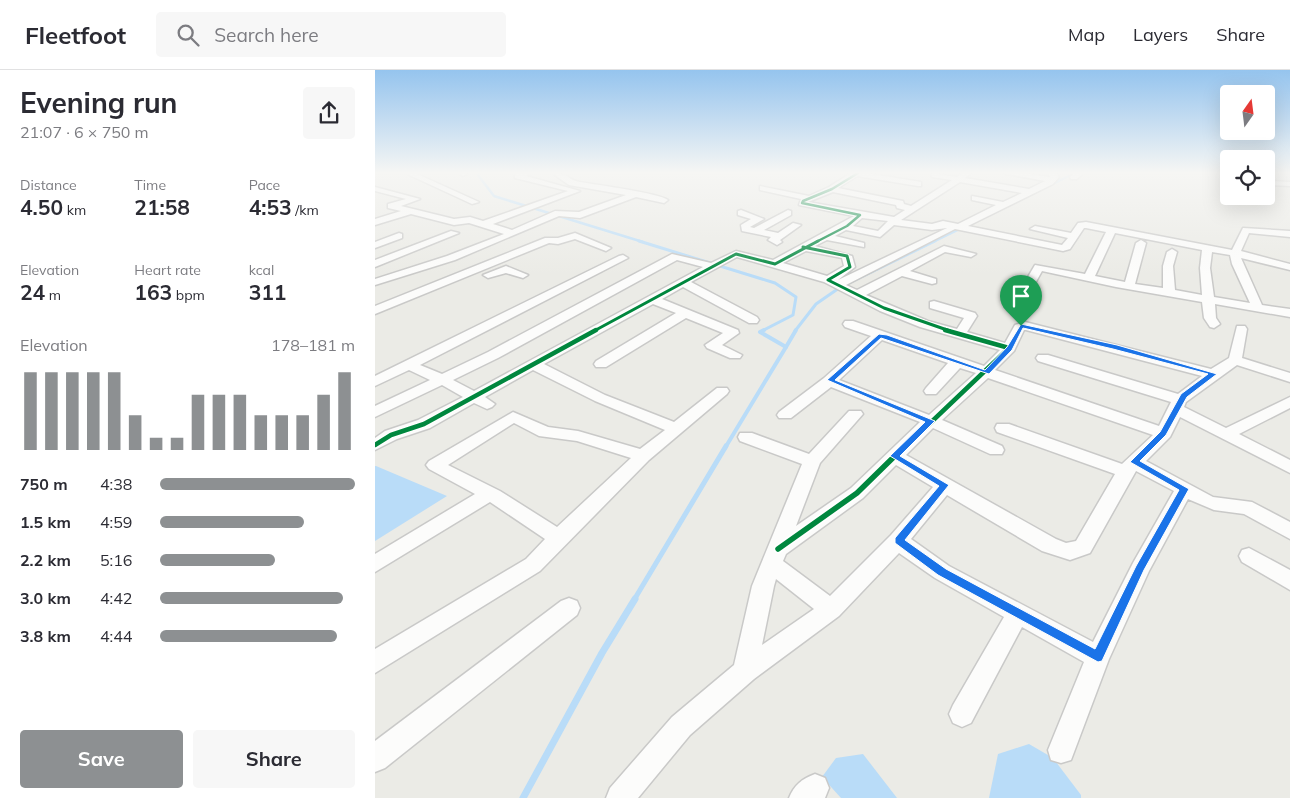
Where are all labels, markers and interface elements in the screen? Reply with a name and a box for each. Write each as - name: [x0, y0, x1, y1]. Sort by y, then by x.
- search box: [156, 12, 506, 57]
- text: Fleetfoot: [25, 20, 126, 50]
- icon: search: [174, 21, 202, 49]
- text: Search here: [214, 23, 319, 47]
- text: Map: [1068, 23, 1105, 46]
- text: Layers: [1133, 23, 1188, 46]
- text: Share: [1216, 23, 1265, 46]
- text: Evening run: [20, 85, 177, 120]
- north arrow: [1220, 85, 1275, 140]
- map controls: [1220, 85, 1275, 205]
- button: share: [303, 87, 355, 139]
- text: 21:07 · 6 × 750 m: [20, 122, 149, 142]
- button: locate: [1220, 150, 1275, 205]
- text: Distance: [20, 176, 77, 194]
- text: Time: [134, 176, 166, 194]
- text: Pace: [249, 176, 280, 194]
- text: 4.50: [20, 194, 63, 220]
- text: 21:58: [134, 194, 190, 220]
- text: 4:53: [249, 194, 292, 220]
- text: km: [63, 201, 86, 219]
- text: /km: [292, 201, 319, 219]
- text: Elevation: [20, 261, 79, 279]
- text: Heart rate: [134, 261, 201, 279]
- text: kcal: [249, 261, 274, 279]
- pin: [1000, 275, 1042, 326]
- text: 24: [20, 279, 45, 305]
- text: 163: [134, 279, 172, 305]
- text: 311: [249, 279, 286, 305]
- icon: arrive: [1007, 282, 1035, 310]
- text: m: [45, 286, 61, 304]
- text: bpm: [172, 286, 205, 304]
- text: Elevation: [20, 335, 88, 355]
- text: 178–181 m: [271, 335, 355, 355]
- text: 750 m: [20, 474, 68, 494]
- text: 4:38: [100, 474, 132, 494]
- text: 1.5 km: [20, 512, 71, 532]
- text: 4:59: [100, 512, 132, 532]
- text: 2.2 km: [20, 550, 71, 570]
- text: 5:16: [100, 550, 132, 570]
- text: 3.0 km: [20, 588, 71, 608]
- text: 4:42: [100, 588, 132, 608]
- text: 3.8 km: [20, 626, 71, 646]
- text: 4:44: [100, 626, 132, 646]
- button: Save: [20, 730, 183, 788]
- button: Share: [193, 730, 355, 788]

